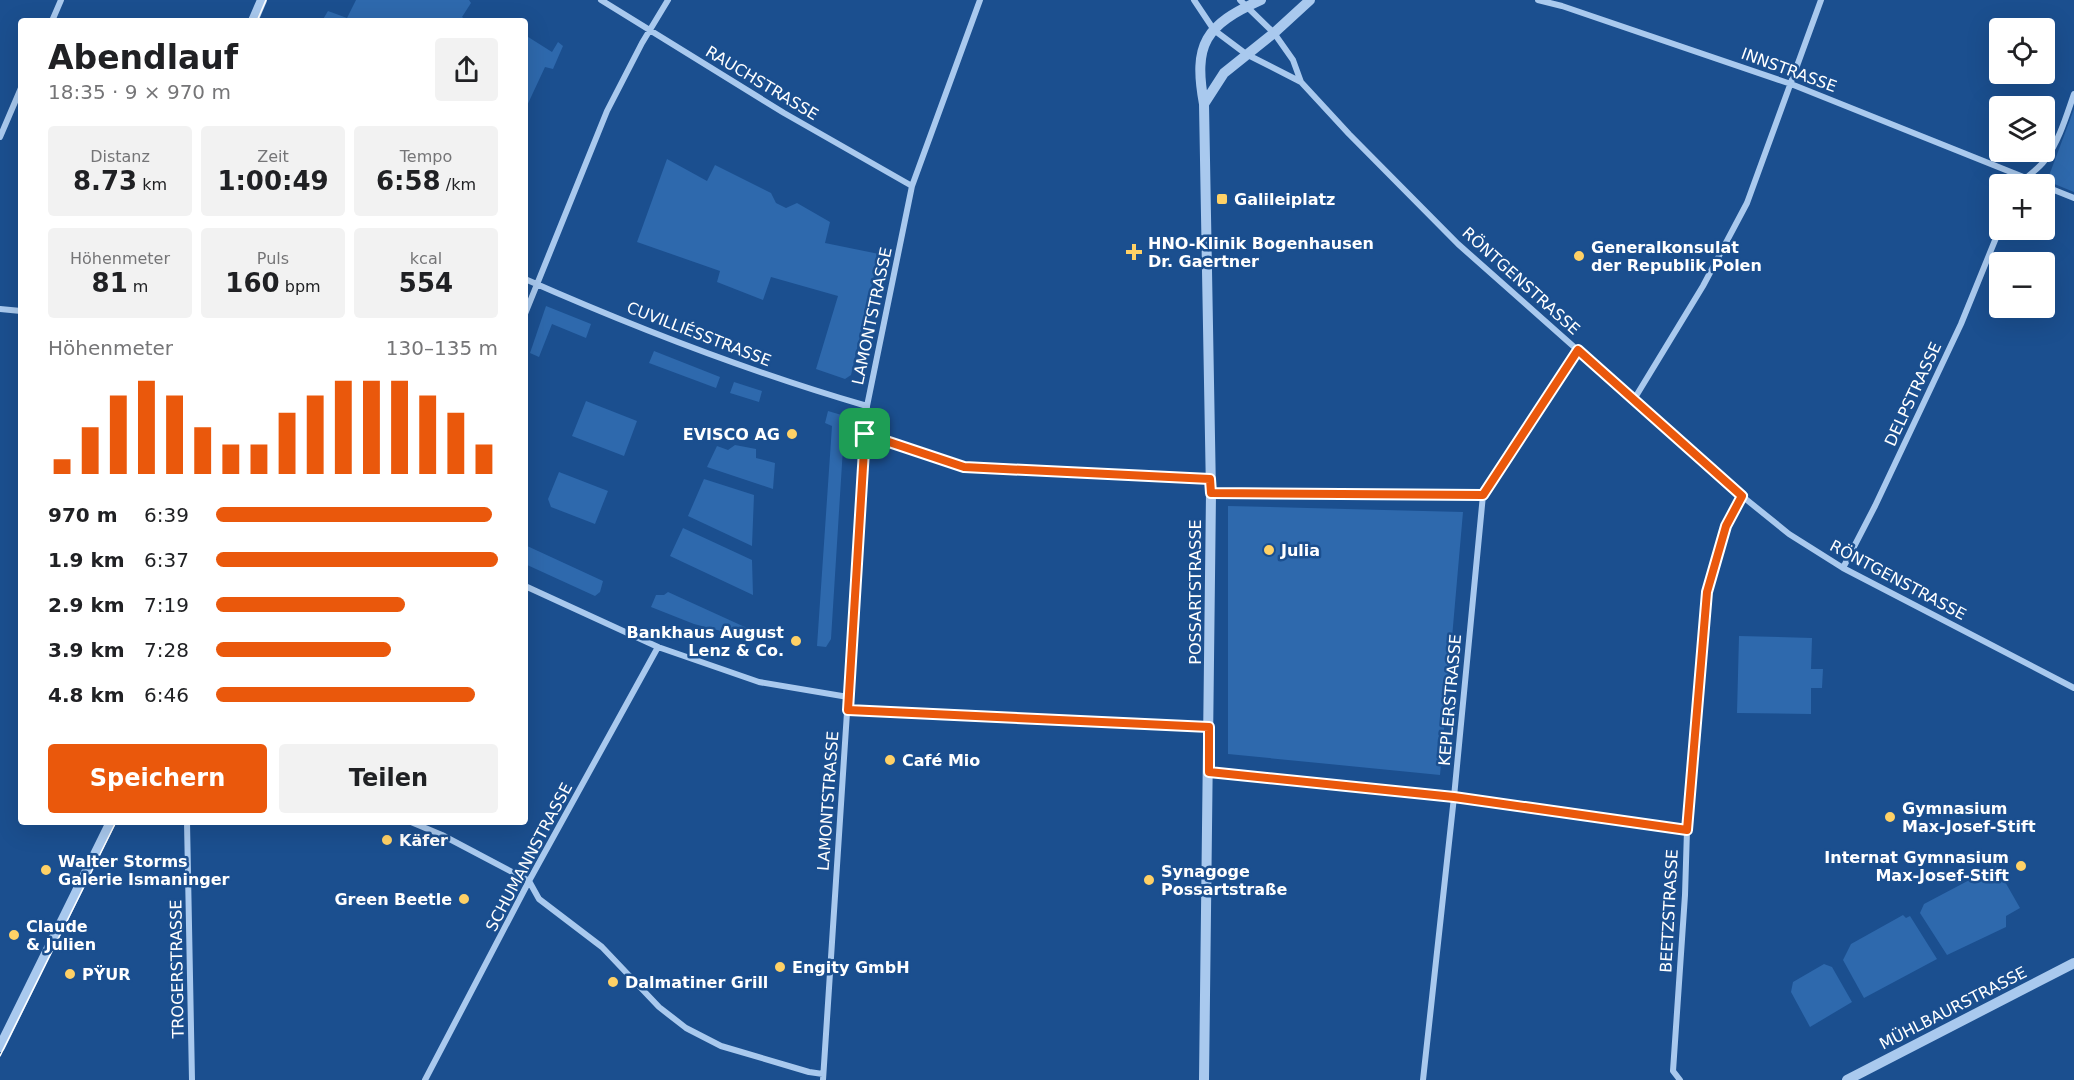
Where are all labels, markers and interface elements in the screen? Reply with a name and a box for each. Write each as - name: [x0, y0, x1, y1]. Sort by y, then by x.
- map controls: [1989, 18, 2055, 318]
- button: locate: [1989, 18, 2055, 84]
- text: Abendlauf: [48, 38, 238, 77]
- button: share: [435, 38, 498, 101]
- street label: RAUCHSTRASSE: [702, 42, 822, 124]
- street label: INNSTRASSE: [1739, 44, 1839, 96]
- text: 18:35 · 9 × 970 m: [48, 80, 231, 104]
- button: layers: [1989, 96, 2055, 162]
- text: Distanz: [90, 147, 150, 166]
- text: Zeit: [257, 147, 289, 166]
- text: Tempo: [400, 147, 452, 166]
- text: 8.73: [73, 166, 137, 196]
- text: 1:00:49: [217, 166, 329, 196]
- text: 6:58: [376, 166, 441, 196]
- button: +: [1989, 174, 2055, 240]
- text: km: [137, 175, 167, 194]
- text: /km: [441, 175, 476, 194]
- place label: Galileiplatz: [1234, 190, 1335, 209]
- marker: Galileiplatz: [1215, 192, 1229, 206]
- street label: RÖNTGENSTRASSE: [1458, 223, 1584, 339]
- place label: HNO-Klinik Bogenhausen Dr. Gaertner: [1148, 234, 1374, 271]
- place label: Generalkonsulat der Republik Polen: [1591, 238, 1762, 275]
- marker: HNO-Klinik Bogenhausen Dr. Gaertner: [1125, 243, 1143, 261]
- street label: LAMONTSTRASSE: [848, 245, 896, 387]
- text: Höhenmeter: [70, 249, 170, 268]
- text: Puls: [257, 249, 289, 268]
- text: kcal: [410, 249, 442, 268]
- marker: Generalkonsulat der Republik Polen: [1572, 249, 1586, 263]
- button: −: [1989, 252, 2055, 318]
- text: 81: [92, 268, 128, 298]
- text: 160: [225, 268, 280, 298]
- text: 554: [399, 268, 453, 298]
- text: m: [128, 277, 148, 296]
- text: bpm: [280, 277, 321, 296]
- street label: CUVILLIÉSSTRASSE: [624, 298, 774, 370]
- text: Höhenmeter: [48, 336, 173, 360]
- text: 130–135 m: [386, 336, 498, 360]
- street label: DELPSTRASSE: [1881, 339, 1945, 449]
- pin: [839, 408, 890, 459]
- icon: arrive: [848, 417, 881, 450]
- place label: EVISCO AG: [683, 425, 780, 444]
- marker: EVISCO AG: [785, 427, 799, 441]
- text: 970 m: [48, 503, 118, 527]
- text: 6:39: [144, 503, 189, 527]
- street label: POSSARTSTRASSE: [1186, 519, 1205, 665]
- street label: RÖNTGENSTRASSE: [1827, 536, 1969, 624]
- place label: Julia: [1280, 541, 1320, 560]
- marker: Julia: [1262, 543, 1276, 557]
- text: 1.9 km: [48, 548, 125, 572]
- text: 6:37: [144, 548, 189, 572]
- text: 2.9 km: [48, 593, 125, 617]
- text: 7:19: [144, 593, 189, 617]
- place label: Bankhaus August Lenz & Co.: [627, 623, 784, 660]
- street label: KEPLERSTRASSE: [1435, 633, 1465, 767]
- marker: Bankhaus August Lenz & Co.: [789, 634, 803, 648]
- text: 3.9 km: [48, 638, 125, 662]
- text: 7:28: [144, 638, 189, 662]
- text: 4.8 km: [48, 683, 125, 707]
- text: 6:46: [144, 683, 189, 707]
- street label: LAMONTSTRASSE: [814, 730, 842, 872]
- button: Speichern: [48, 744, 267, 813]
- button: Teilen: [279, 744, 498, 813]
- place label: Café Mio: [902, 751, 980, 770]
- marker: Café Mio: [883, 753, 897, 767]
- street label: SCHUMANNSTRASSE: [482, 779, 576, 935]
- place label: Gymnasium Max-Josef-Stift: [1902, 799, 2036, 836]
- marker: Gymnasium Max-Josef-Stift: [1883, 810, 1897, 824]
- place label: Käfer: [399, 831, 448, 850]
- marker: Käfer: [380, 833, 394, 847]
- place label: Internat Gymnasium Max-Josef-Stift: [1824, 848, 2009, 885]
- street label: BEETZSTRASSE: [1656, 849, 1682, 973]
- place label: Walter Storms Galerie Ismaninger: [58, 852, 230, 889]
- marker: Internat Gymnasium Max-Josef-Stift: [2014, 859, 2028, 873]
- place label: Synagoge Possartstraße: [1161, 862, 1287, 899]
- marker: Walter Storms Galerie Ismaninger: [39, 863, 53, 877]
- marker: Synagoge Possartstraße: [1142, 873, 1156, 887]
- place label: Green Beetle: [334, 890, 452, 909]
- marker: Green Beetle: [457, 892, 471, 906]
- street label: TROGERSTRASSE: [166, 899, 188, 1040]
- place label: Claude & Julien: [26, 917, 96, 954]
- marker: Claude & Julien: [7, 928, 21, 942]
- place label: Engity GmbH: [792, 958, 910, 977]
- marker: Engity GmbH: [773, 960, 787, 974]
- street label: MÜHLBAURSTRASSE: [1876, 963, 2030, 1053]
- place label: PŸUR: [82, 965, 131, 984]
- marker: PŸUR: [63, 967, 77, 981]
- place label: Dalmatiner Grill: [625, 973, 768, 992]
- marker: Dalmatiner Grill: [606, 975, 620, 989]

